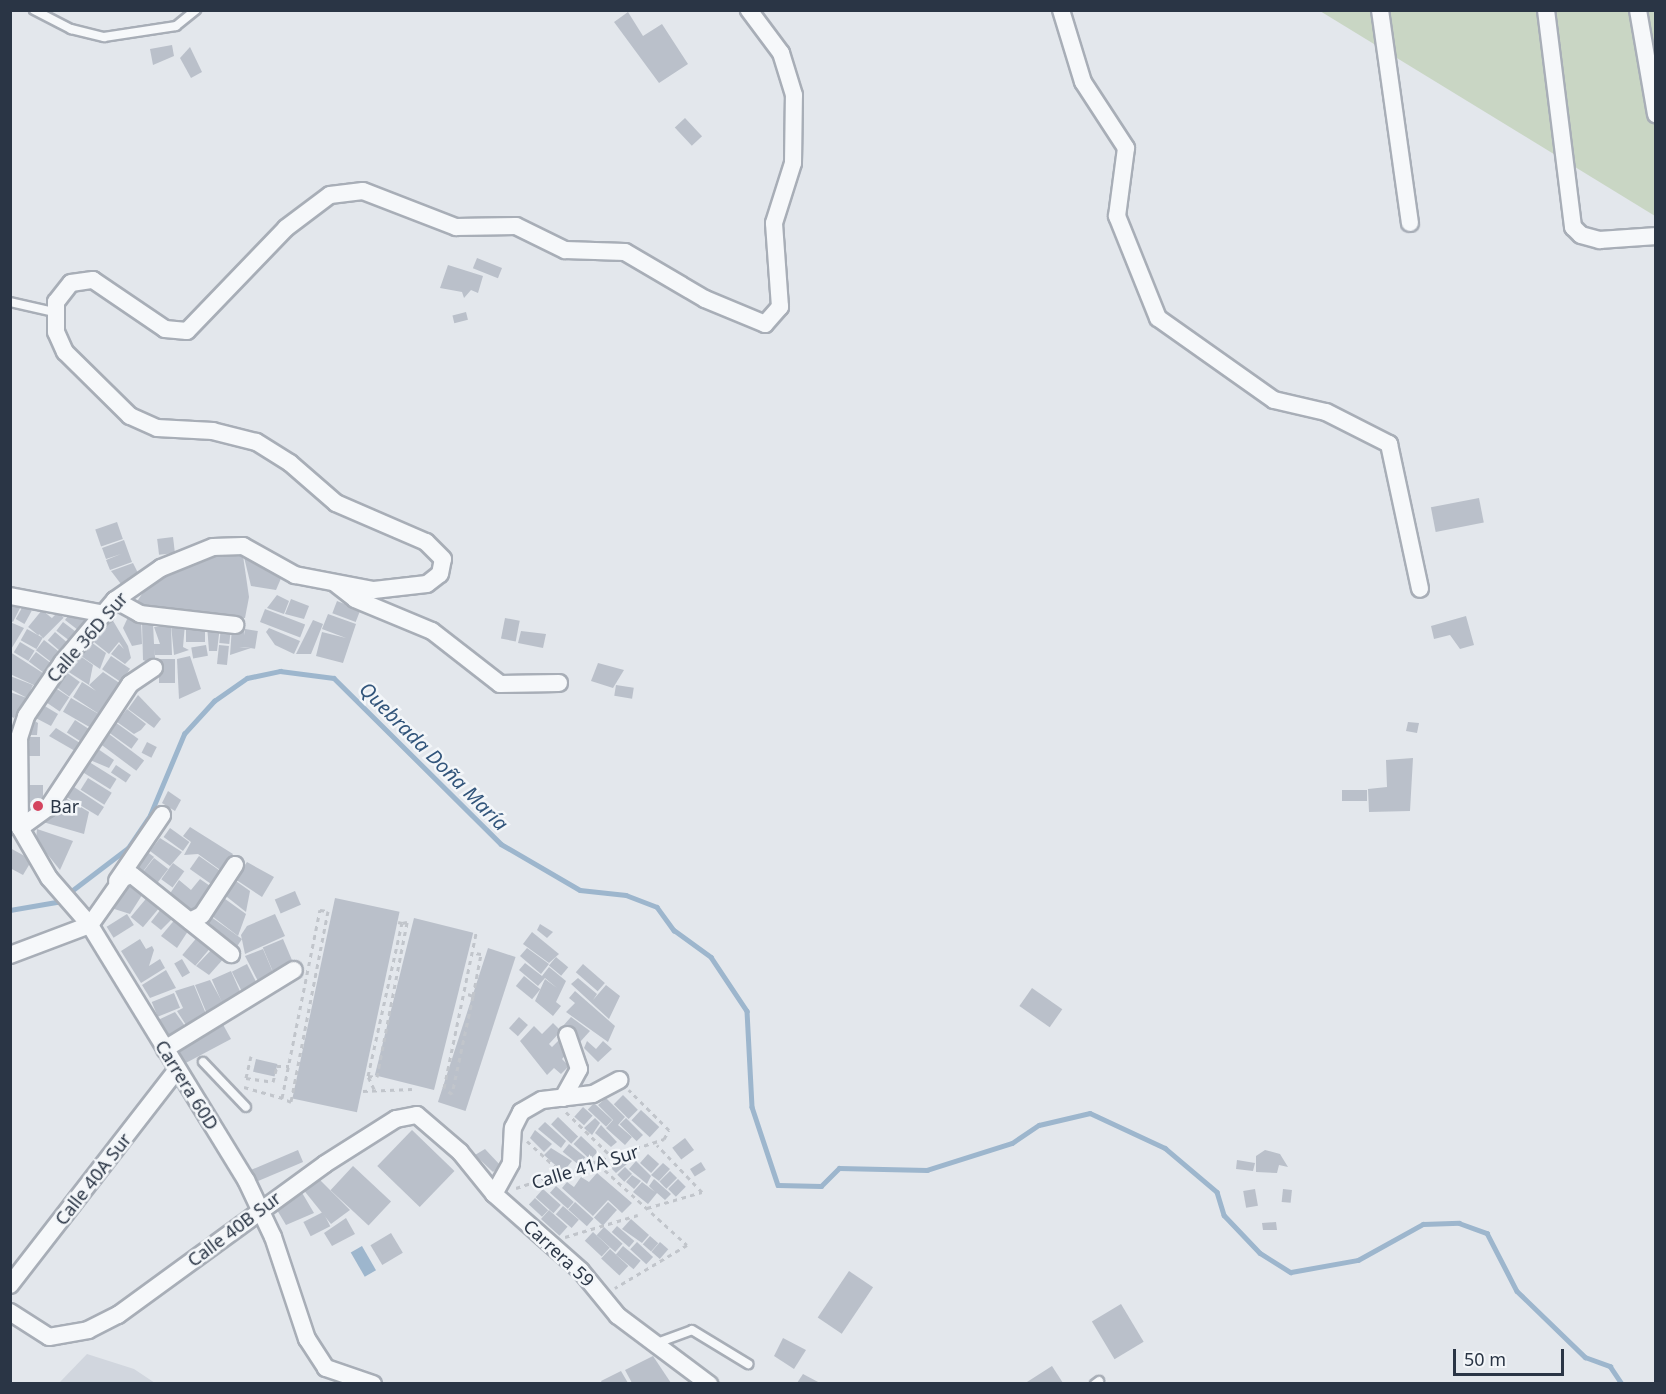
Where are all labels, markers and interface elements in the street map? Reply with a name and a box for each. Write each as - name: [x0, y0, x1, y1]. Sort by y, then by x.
- street label: Calle 36D Sur: [42, 587, 132, 687]
- water label: Quebrada Doña María: [355, 677, 513, 835]
- place label: Bar: [50, 795, 79, 817]
- marker: Bar: [31, 799, 45, 813]
- street label: Carrera 60D: [151, 1036, 223, 1134]
- street label: Calle 40A Sur: [50, 1129, 136, 1229]
- street label: Calle 41A Sur: [529, 1140, 641, 1194]
- street label: Calle 40B Sur: [183, 1187, 285, 1271]
- street label: Carrera 59: [519, 1215, 599, 1291]
- scale bar: [1456, 1337, 1567, 1375]
- text: 50 m: [1464, 1347, 1506, 1371]

